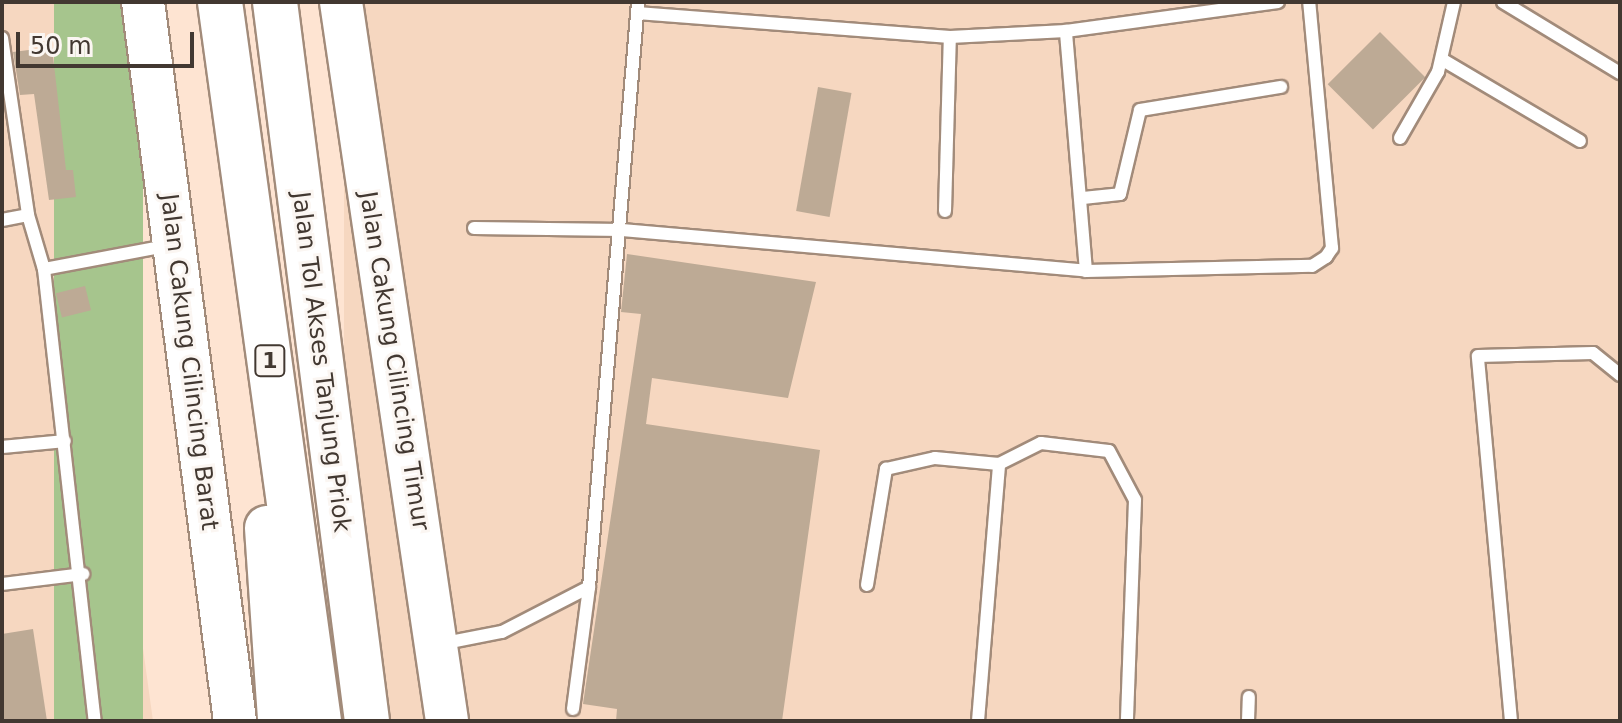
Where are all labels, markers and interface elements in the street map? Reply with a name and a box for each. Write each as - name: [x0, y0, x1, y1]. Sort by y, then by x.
- scale bar: [20, 16, 198, 66]
- text: 50 m: [30, 32, 92, 60]
- street label: Jalan Cakung Cilincing Timur: [353, 189, 435, 533]
- street label: Jalan Tol Akses Tanjung Priok: [286, 190, 356, 534]
- street label: Jalan Cakung Cilincing Barat: [154, 192, 224, 532]
- road number: 1: [254, 343, 286, 379]

